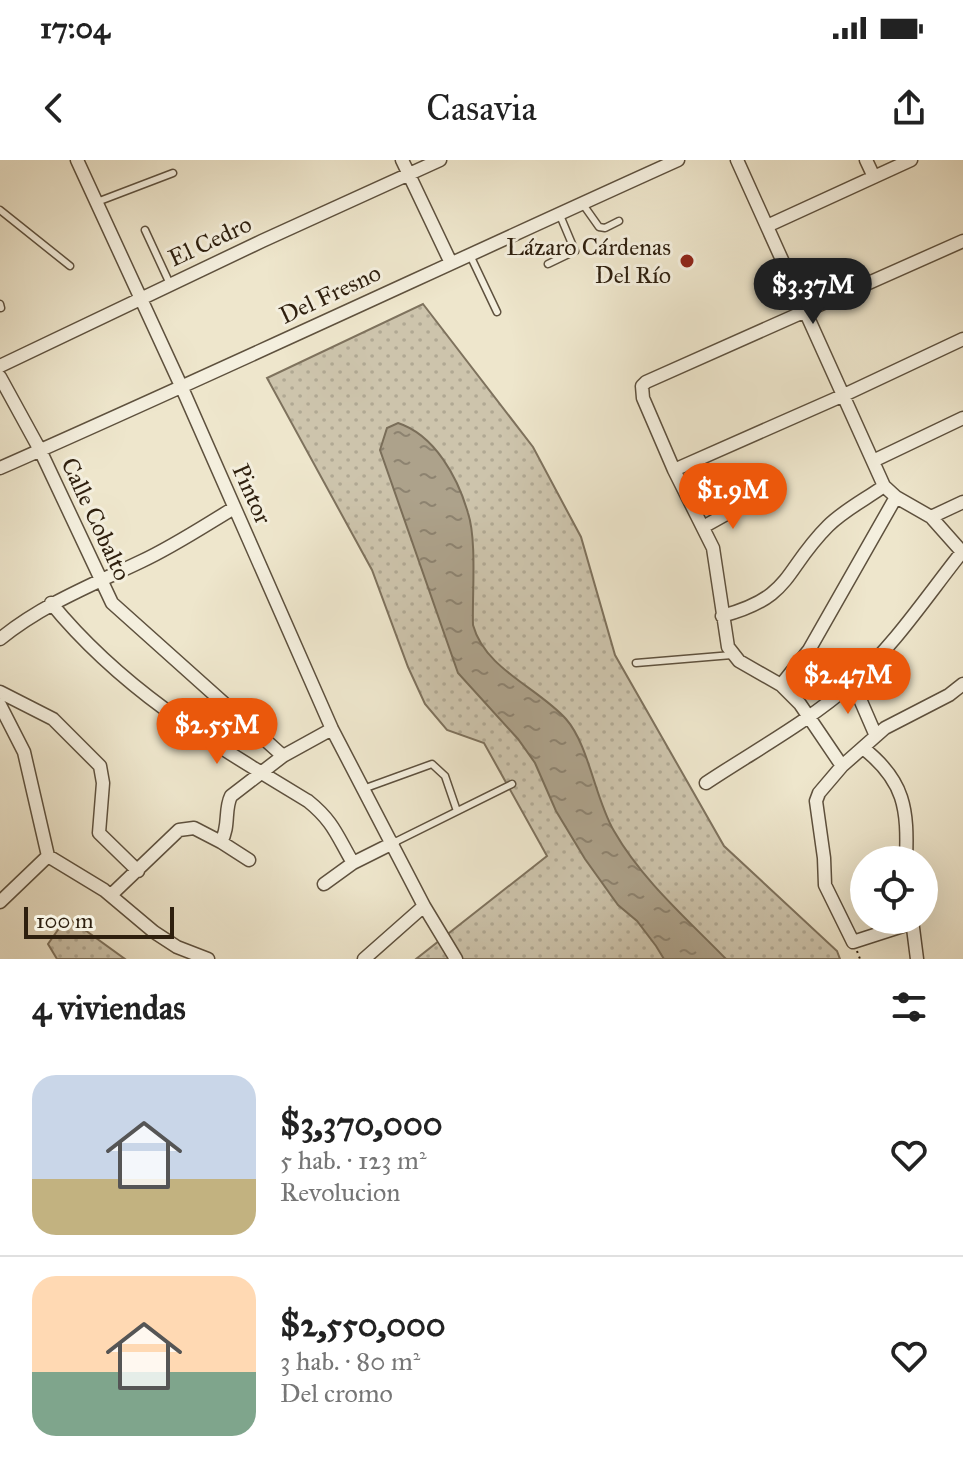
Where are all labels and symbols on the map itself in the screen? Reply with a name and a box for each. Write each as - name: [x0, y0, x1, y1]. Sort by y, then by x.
- street label: El Cedro: [164, 209, 256, 273]
- place label: Lázaro Cárdenas Del Río: [506, 232, 671, 290]
- marker: Lázaro Cárdenas Del Río: [678, 252, 696, 270]
- street label: Del Fresno: [274, 257, 386, 331]
- pin: $3.37M: [748, 258, 878, 326]
- street label: Calle Cobalto: [54, 453, 138, 585]
- street label: Pintor: [226, 459, 278, 529]
- pin: $1.9M: [677, 463, 789, 531]
- pin: $2.47M: [783, 648, 913, 716]
- pin: $2.55M: [152, 698, 282, 766]
- scale bar: [24, 903, 174, 939]

